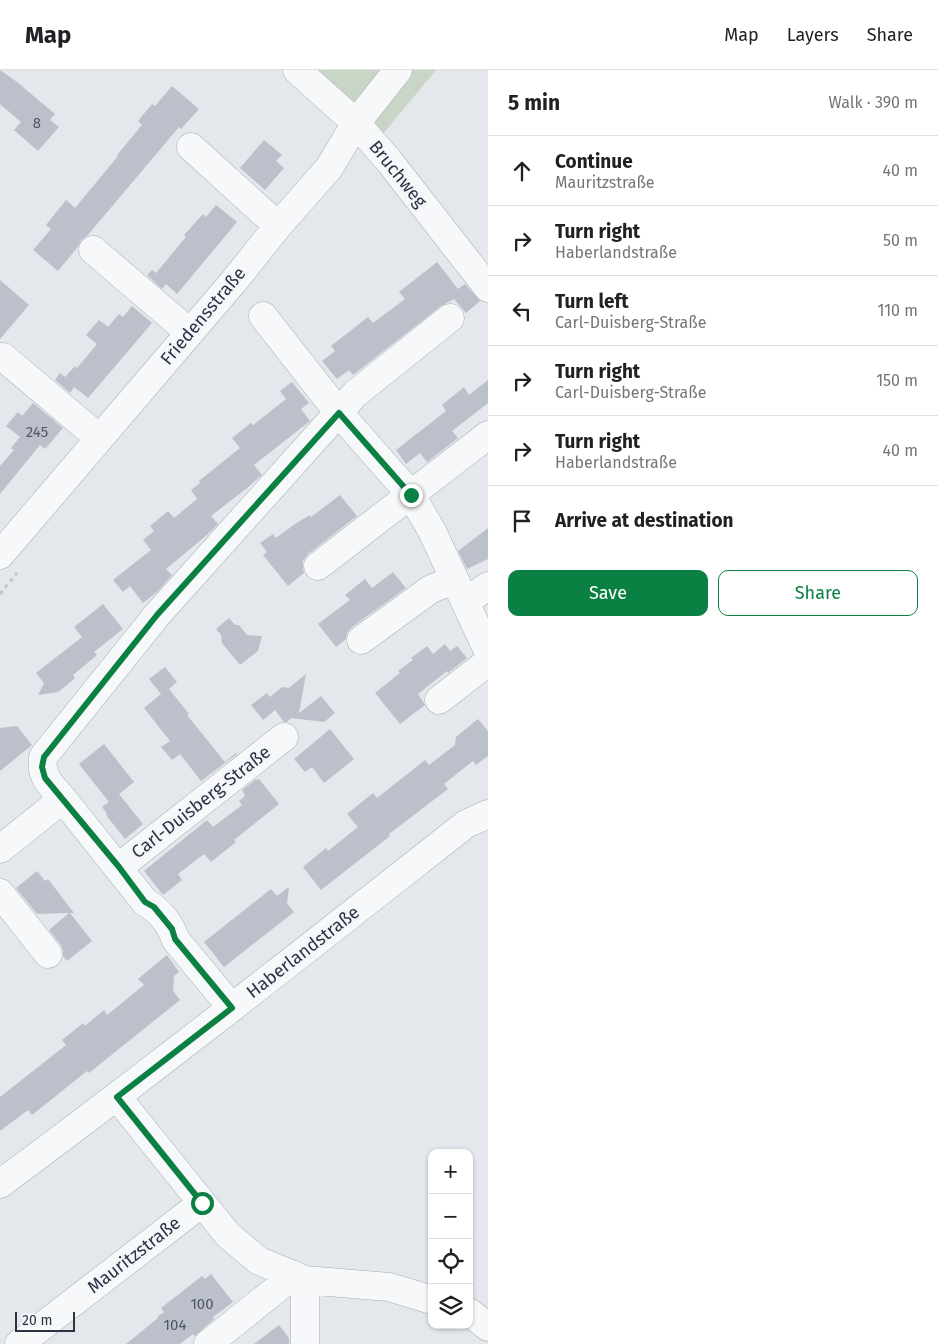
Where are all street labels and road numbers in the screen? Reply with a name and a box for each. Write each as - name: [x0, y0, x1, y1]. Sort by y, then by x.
- street label: Bruchweg: [364, 136, 432, 212]
- street label: Friedensstraße: [156, 263, 250, 369]
- street label: Carl-Duisberg-Straße: [127, 741, 275, 863]
- street label: Haberlandstraße: [242, 901, 364, 1003]
- street label: Mauritzstraße: [83, 1212, 185, 1298]

